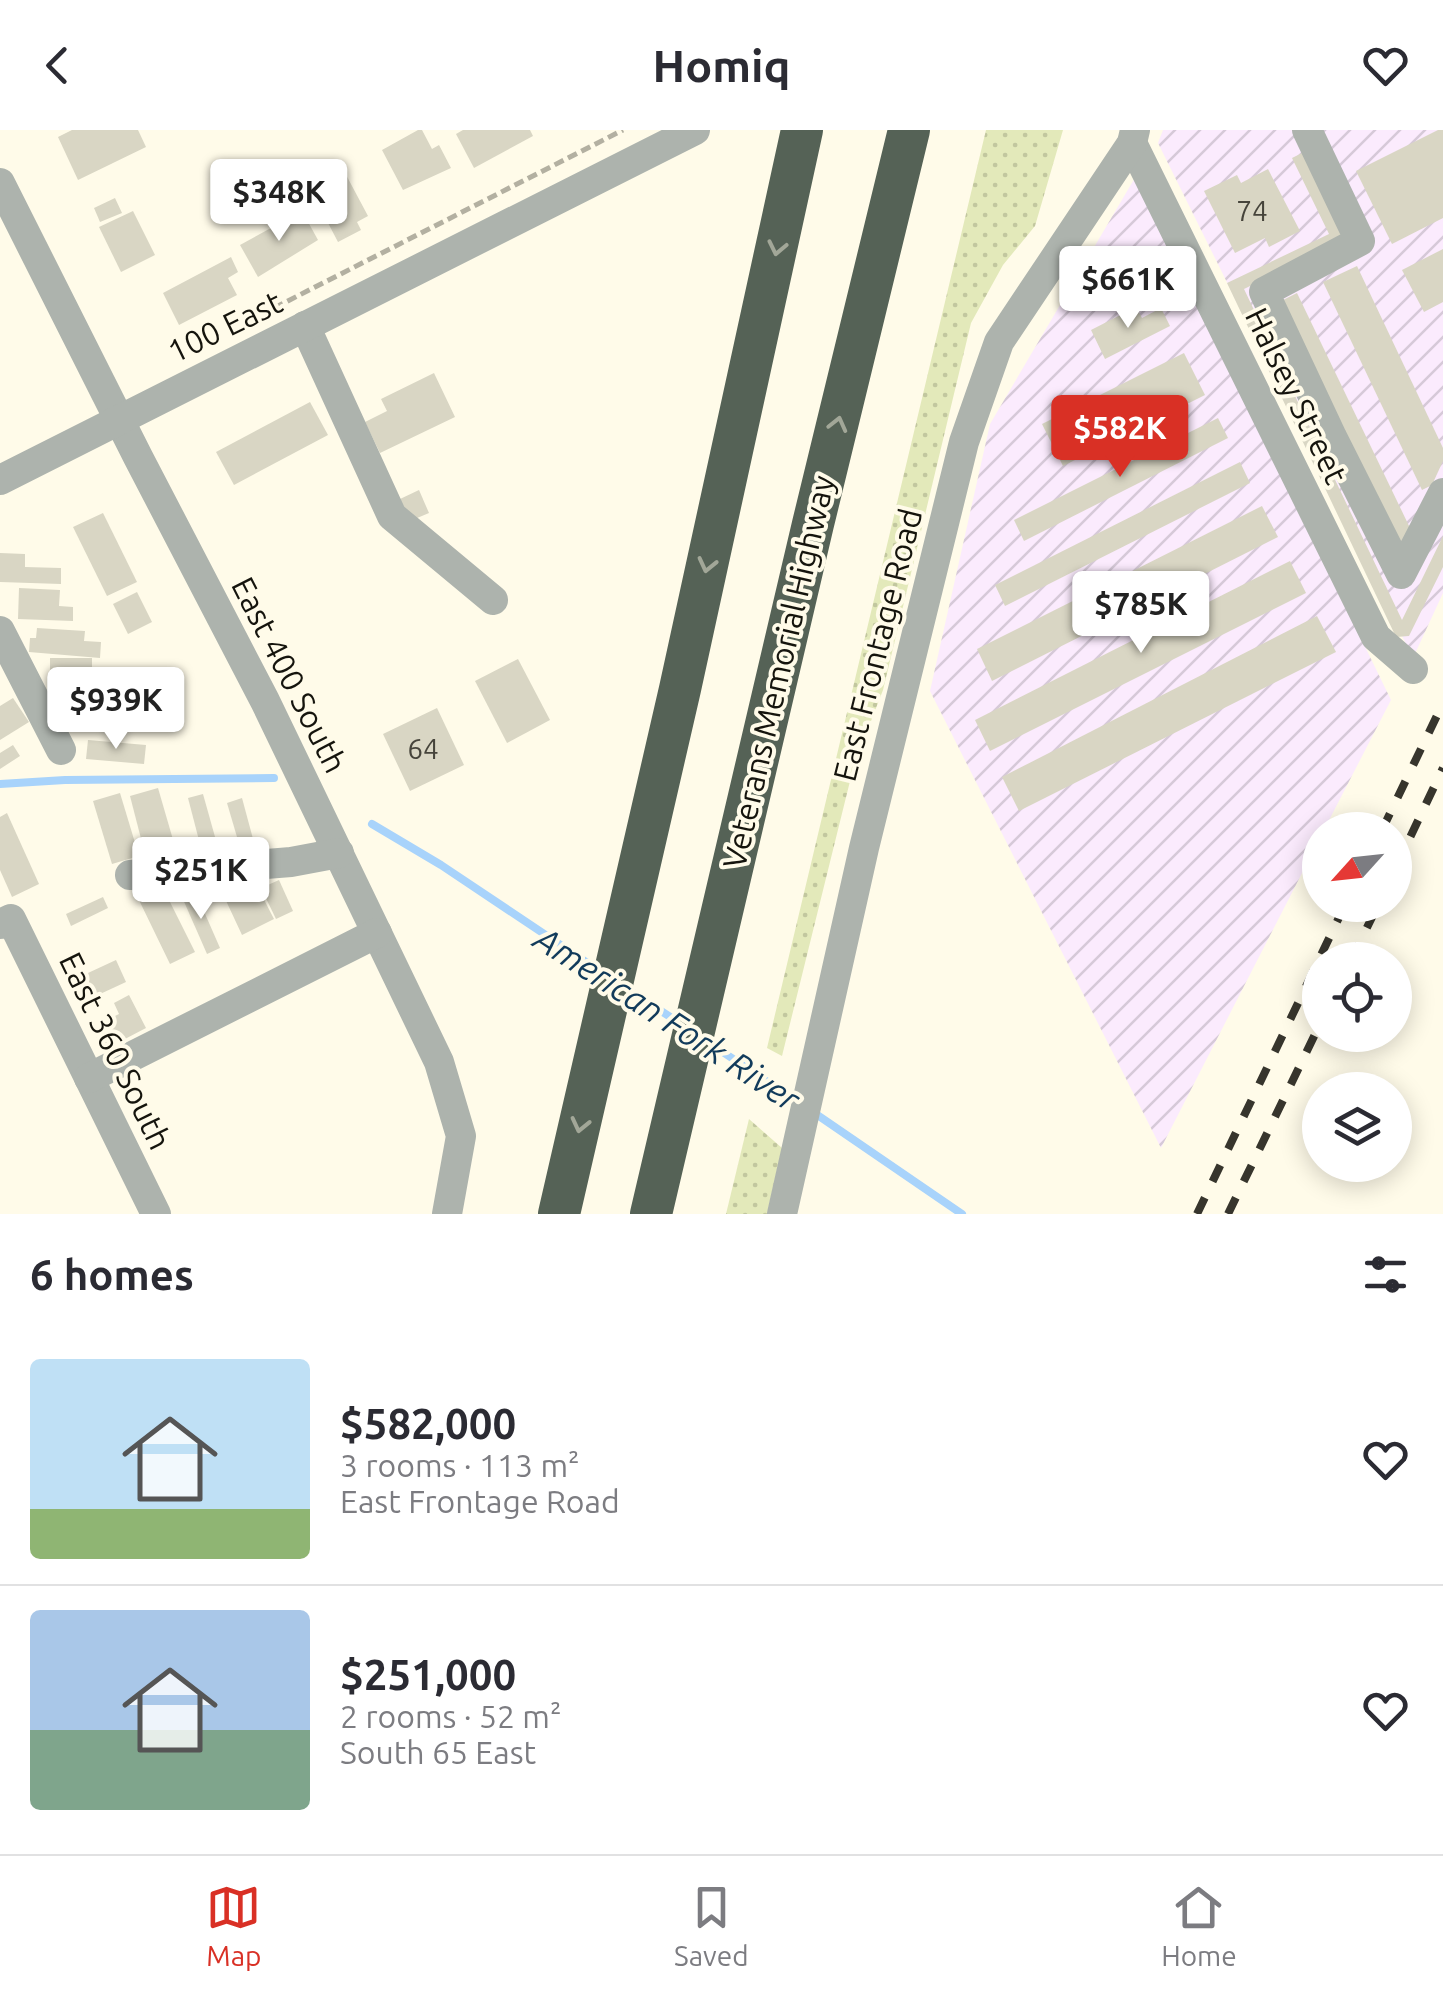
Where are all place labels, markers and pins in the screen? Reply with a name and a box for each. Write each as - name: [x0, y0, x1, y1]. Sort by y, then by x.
- pin: $348K: [209, 159, 349, 244]
- pin: $661K: [1058, 246, 1198, 331]
- pin: $582K: [1050, 395, 1190, 480]
- pin: $785K: [1071, 571, 1211, 656]
- pin: $939K: [46, 667, 186, 752]
- pin: $251K: [131, 837, 271, 922]

